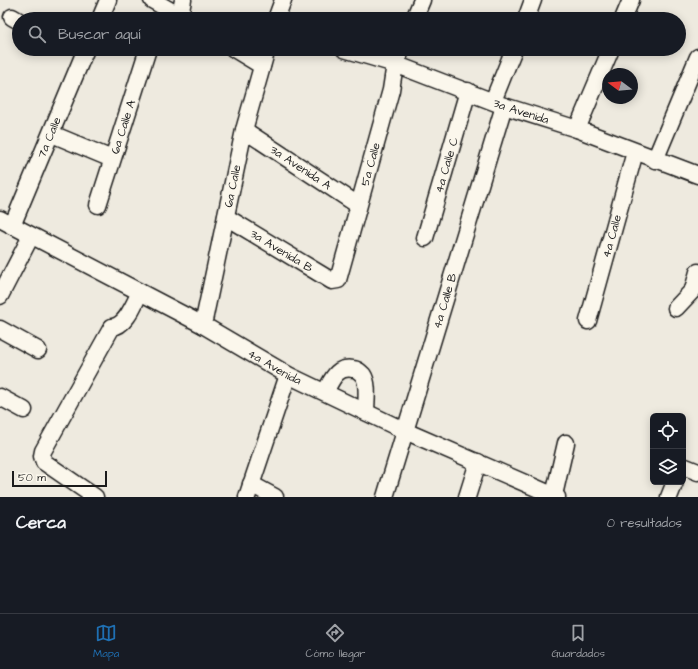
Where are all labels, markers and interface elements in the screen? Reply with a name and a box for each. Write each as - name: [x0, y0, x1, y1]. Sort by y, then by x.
- search box: [12, 12, 686, 56]
- icon: search: [26, 23, 48, 45]
- text: Buscar aquí: [58, 24, 140, 45]
- north arrow: [602, 68, 638, 104]
- street label: 3a Avenida: [491, 95, 551, 129]
- street label: 6a Calle A: [107, 98, 140, 156]
- street label: 7a Calle: [33, 114, 66, 161]
- street label: 4a Calle C: [431, 135, 463, 195]
- street label: 5a Calle: [357, 140, 385, 188]
- street label: 3a Avenida A: [267, 141, 335, 194]
- street label: 6a Calle: [220, 163, 246, 209]
- street label: 4a Calle: [598, 212, 626, 260]
- street label: 3a Avenida B: [247, 225, 317, 277]
- street label: 4a Calle B: [429, 271, 462, 331]
- street label: 4a Avenida: [244, 345, 304, 389]
- map controls: [650, 413, 686, 485]
- button: locate: [650, 413, 686, 449]
- button: layers: [650, 449, 686, 485]
- scale bar: [12, 469, 107, 488]
- text: 50 m: [18, 470, 46, 485]
- text: Cerca: [16, 511, 66, 535]
- text: 0 resultados: [607, 514, 682, 532]
- tab: Mapa: [93, 622, 119, 661]
- tab: Cómo llegar: [306, 622, 365, 661]
- tab: Guardados: [552, 622, 605, 661]

